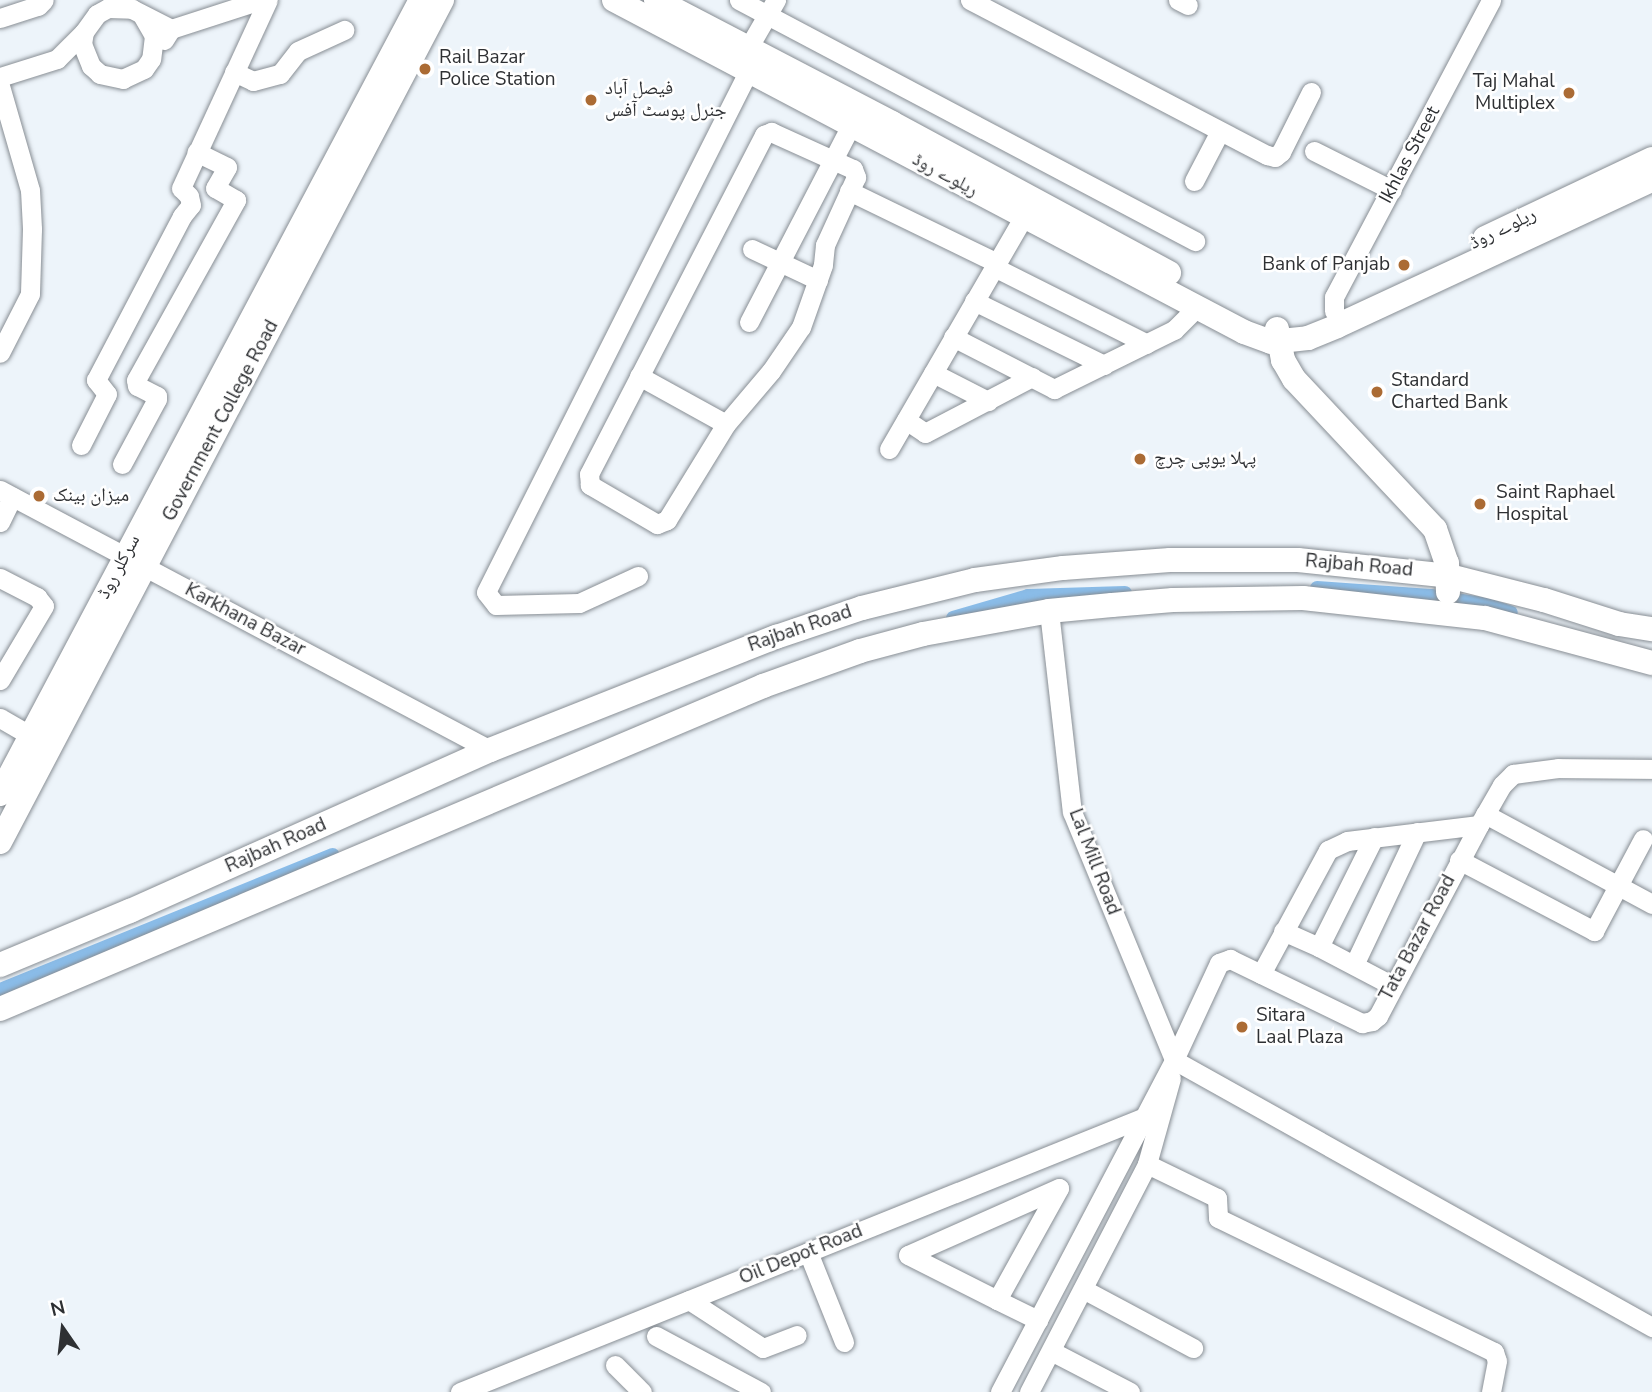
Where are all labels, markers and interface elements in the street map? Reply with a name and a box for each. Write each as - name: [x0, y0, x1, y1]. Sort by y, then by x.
- place label: Rail Bazar Police Station: [439, 47, 556, 91]
- marker: Rail Bazar Police Station: [417, 61, 433, 77]
- place label: Taj Mahal Multiplex: [1473, 71, 1555, 115]
- place label: فیصل آباد جنرل پوسٹ آفس: [605, 78, 727, 122]
- marker: Taj Mahal Multiplex: [1561, 85, 1577, 101]
- marker: فیصل آباد جنرل پوسٹ آفس: [583, 92, 599, 108]
- street label: Ikhlas Street: [1375, 103, 1445, 207]
- street label: ریلوے روڈ: [908, 148, 982, 202]
- street label: ریلوے روڈ: [1466, 203, 1540, 255]
- place label: Bank of Panjab: [1262, 254, 1390, 276]
- marker: Bank of Panjab: [1396, 257, 1412, 273]
- street label: Government College Road: [158, 317, 284, 525]
- place label: Standard Charted Bank: [1391, 370, 1508, 414]
- marker: Standard Charted Bank: [1369, 384, 1385, 400]
- place label: پہلا یوپی چرچ: [1154, 448, 1256, 470]
- marker: پہلا یوپی چرچ: [1132, 451, 1148, 467]
- place label: Saint Raphael Hospital: [1496, 482, 1615, 526]
- place label: میزان بینک: [53, 485, 129, 507]
- marker: میزان بینک: [31, 488, 47, 504]
- marker: Saint Raphael Hospital: [1470, 494, 1490, 514]
- street label: سرکلر روڈ: [93, 531, 145, 603]
- street label: Rajbah Road: [1304, 550, 1414, 582]
- street label: Karkhana Bazar: [181, 579, 309, 661]
- street label: Rajbah Road: [745, 601, 855, 657]
- street label: Lal Mill Road: [1063, 806, 1125, 918]
- street label: Rajbah Road: [222, 814, 330, 878]
- street label: Tata Bazar Road: [1375, 871, 1461, 1005]
- place label: Sitara Laal Plaza: [1256, 1005, 1343, 1049]
- marker: Sitara Laal Plaza: [1234, 1019, 1250, 1035]
- street label: Oil Depot Road: [736, 1220, 866, 1290]
- north arrow: [28, 1294, 98, 1364]
- text: N: [48, 1294, 68, 1323]

